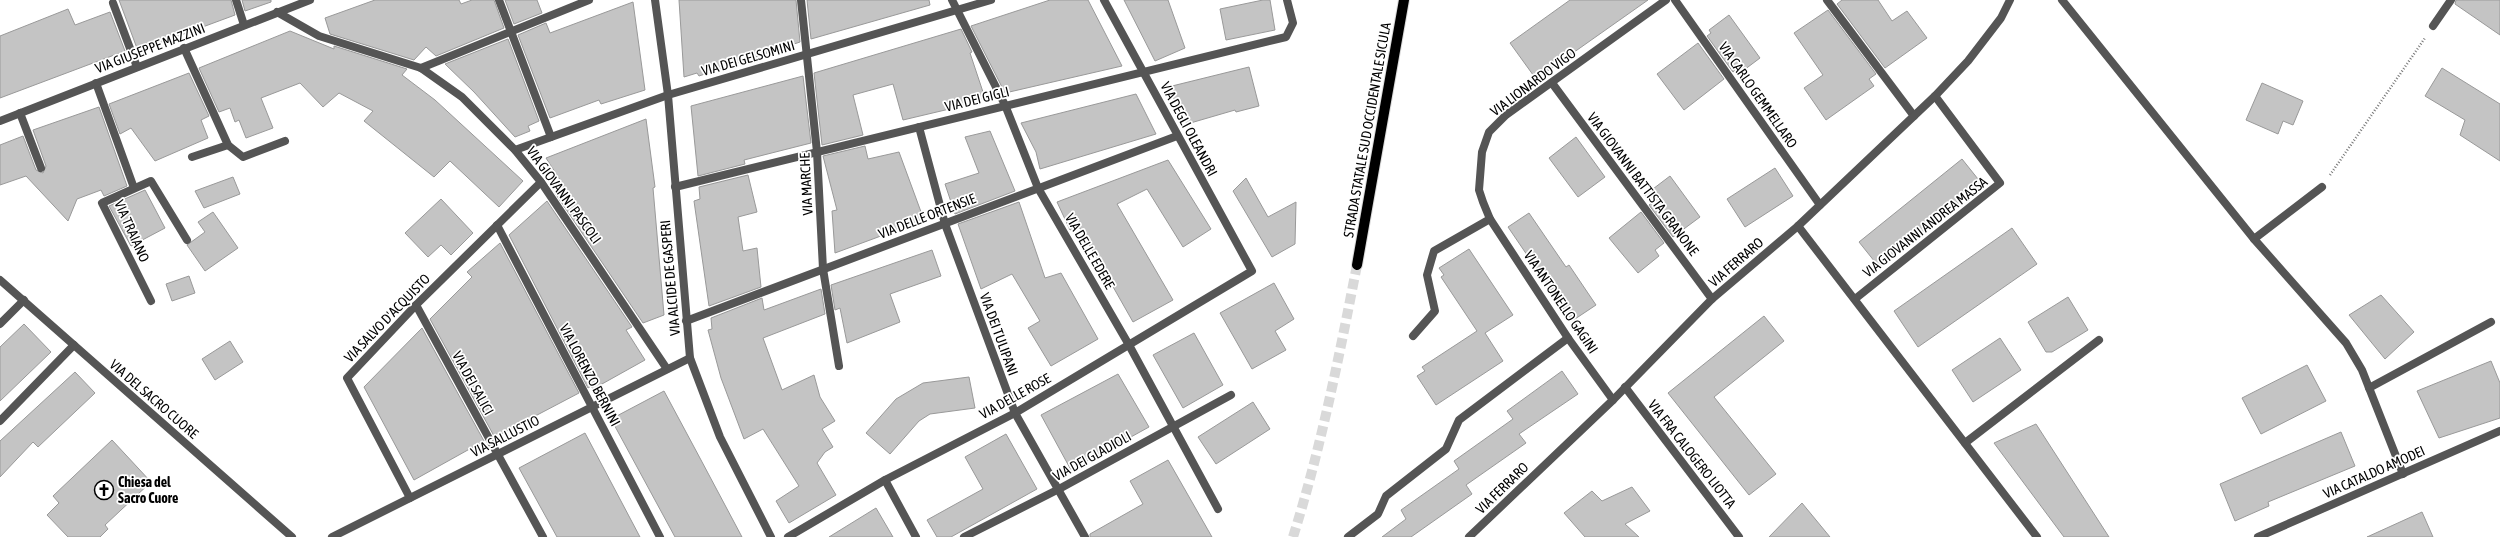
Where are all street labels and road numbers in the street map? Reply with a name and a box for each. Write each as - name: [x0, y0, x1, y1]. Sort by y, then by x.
- street label: VIA GIUSEPPE MAZZINI: [93, 20, 207, 76]
- street label: STRADA STATALE SUD OCCIDENTALE SICULA: [1340, 21, 1394, 239]
- street label: VIA DEI GELSOMINI: [700, 37, 796, 79]
- street label: VIA CARLO GEMMELLARO: [1715, 39, 1801, 151]
- street label: VIA LIONARDO VIGO: [1487, 45, 1579, 119]
- street label: VIA DEGLI OLEANDRI: [1157, 79, 1221, 179]
- street label: VIA DEI GIGLI: [943, 83, 1011, 115]
- street label: VIA GIOVANNI BATTISTA GRANONE: [1584, 109, 1702, 259]
- street label: VIA GIOVANNI PASCOLI: [523, 143, 605, 247]
- street label: VIA MARCHE: [796, 152, 816, 216]
- street label: VIA GIOVANNI ANDREA MASSA: [1860, 173, 1990, 280]
- street label: VIA DELLE ORTENSIE: [876, 190, 978, 242]
- street label: VIA TRAIANO: [111, 198, 153, 264]
- street label: VIA DELLE EDERE: [1062, 210, 1118, 292]
- street label: VIA ALCIDE DE GASPERI: [657, 219, 683, 337]
- street label: VIA FERRARO: [1706, 234, 1766, 290]
- street label: VIA ANTONELLO GAGINI: [1521, 248, 1601, 356]
- street label: VIA SALVO D'ACQUISTO: [341, 271, 433, 365]
- street label: VIA DEI TULIPANI: [977, 290, 1021, 378]
- street label: VIA LORENZO BERNINI: [556, 321, 624, 429]
- street label: VIA DEI SALICI: [449, 348, 497, 418]
- street label: VIA DEL SACRO CUORE: [106, 356, 202, 442]
- street label: VIA DELLE ROSE: [977, 370, 1053, 422]
- street label: VIA FRA CALOGERO LIOTTA: [1645, 397, 1739, 511]
- street label: VIA SALLUSTIO: [468, 412, 542, 460]
- street label: VIA DEI GLADIOLI: [1050, 428, 1134, 484]
- street label: VIA CATALDO AMODEI: [2321, 442, 2427, 502]
- street label: VIA FERRARO: [1472, 459, 1532, 517]

